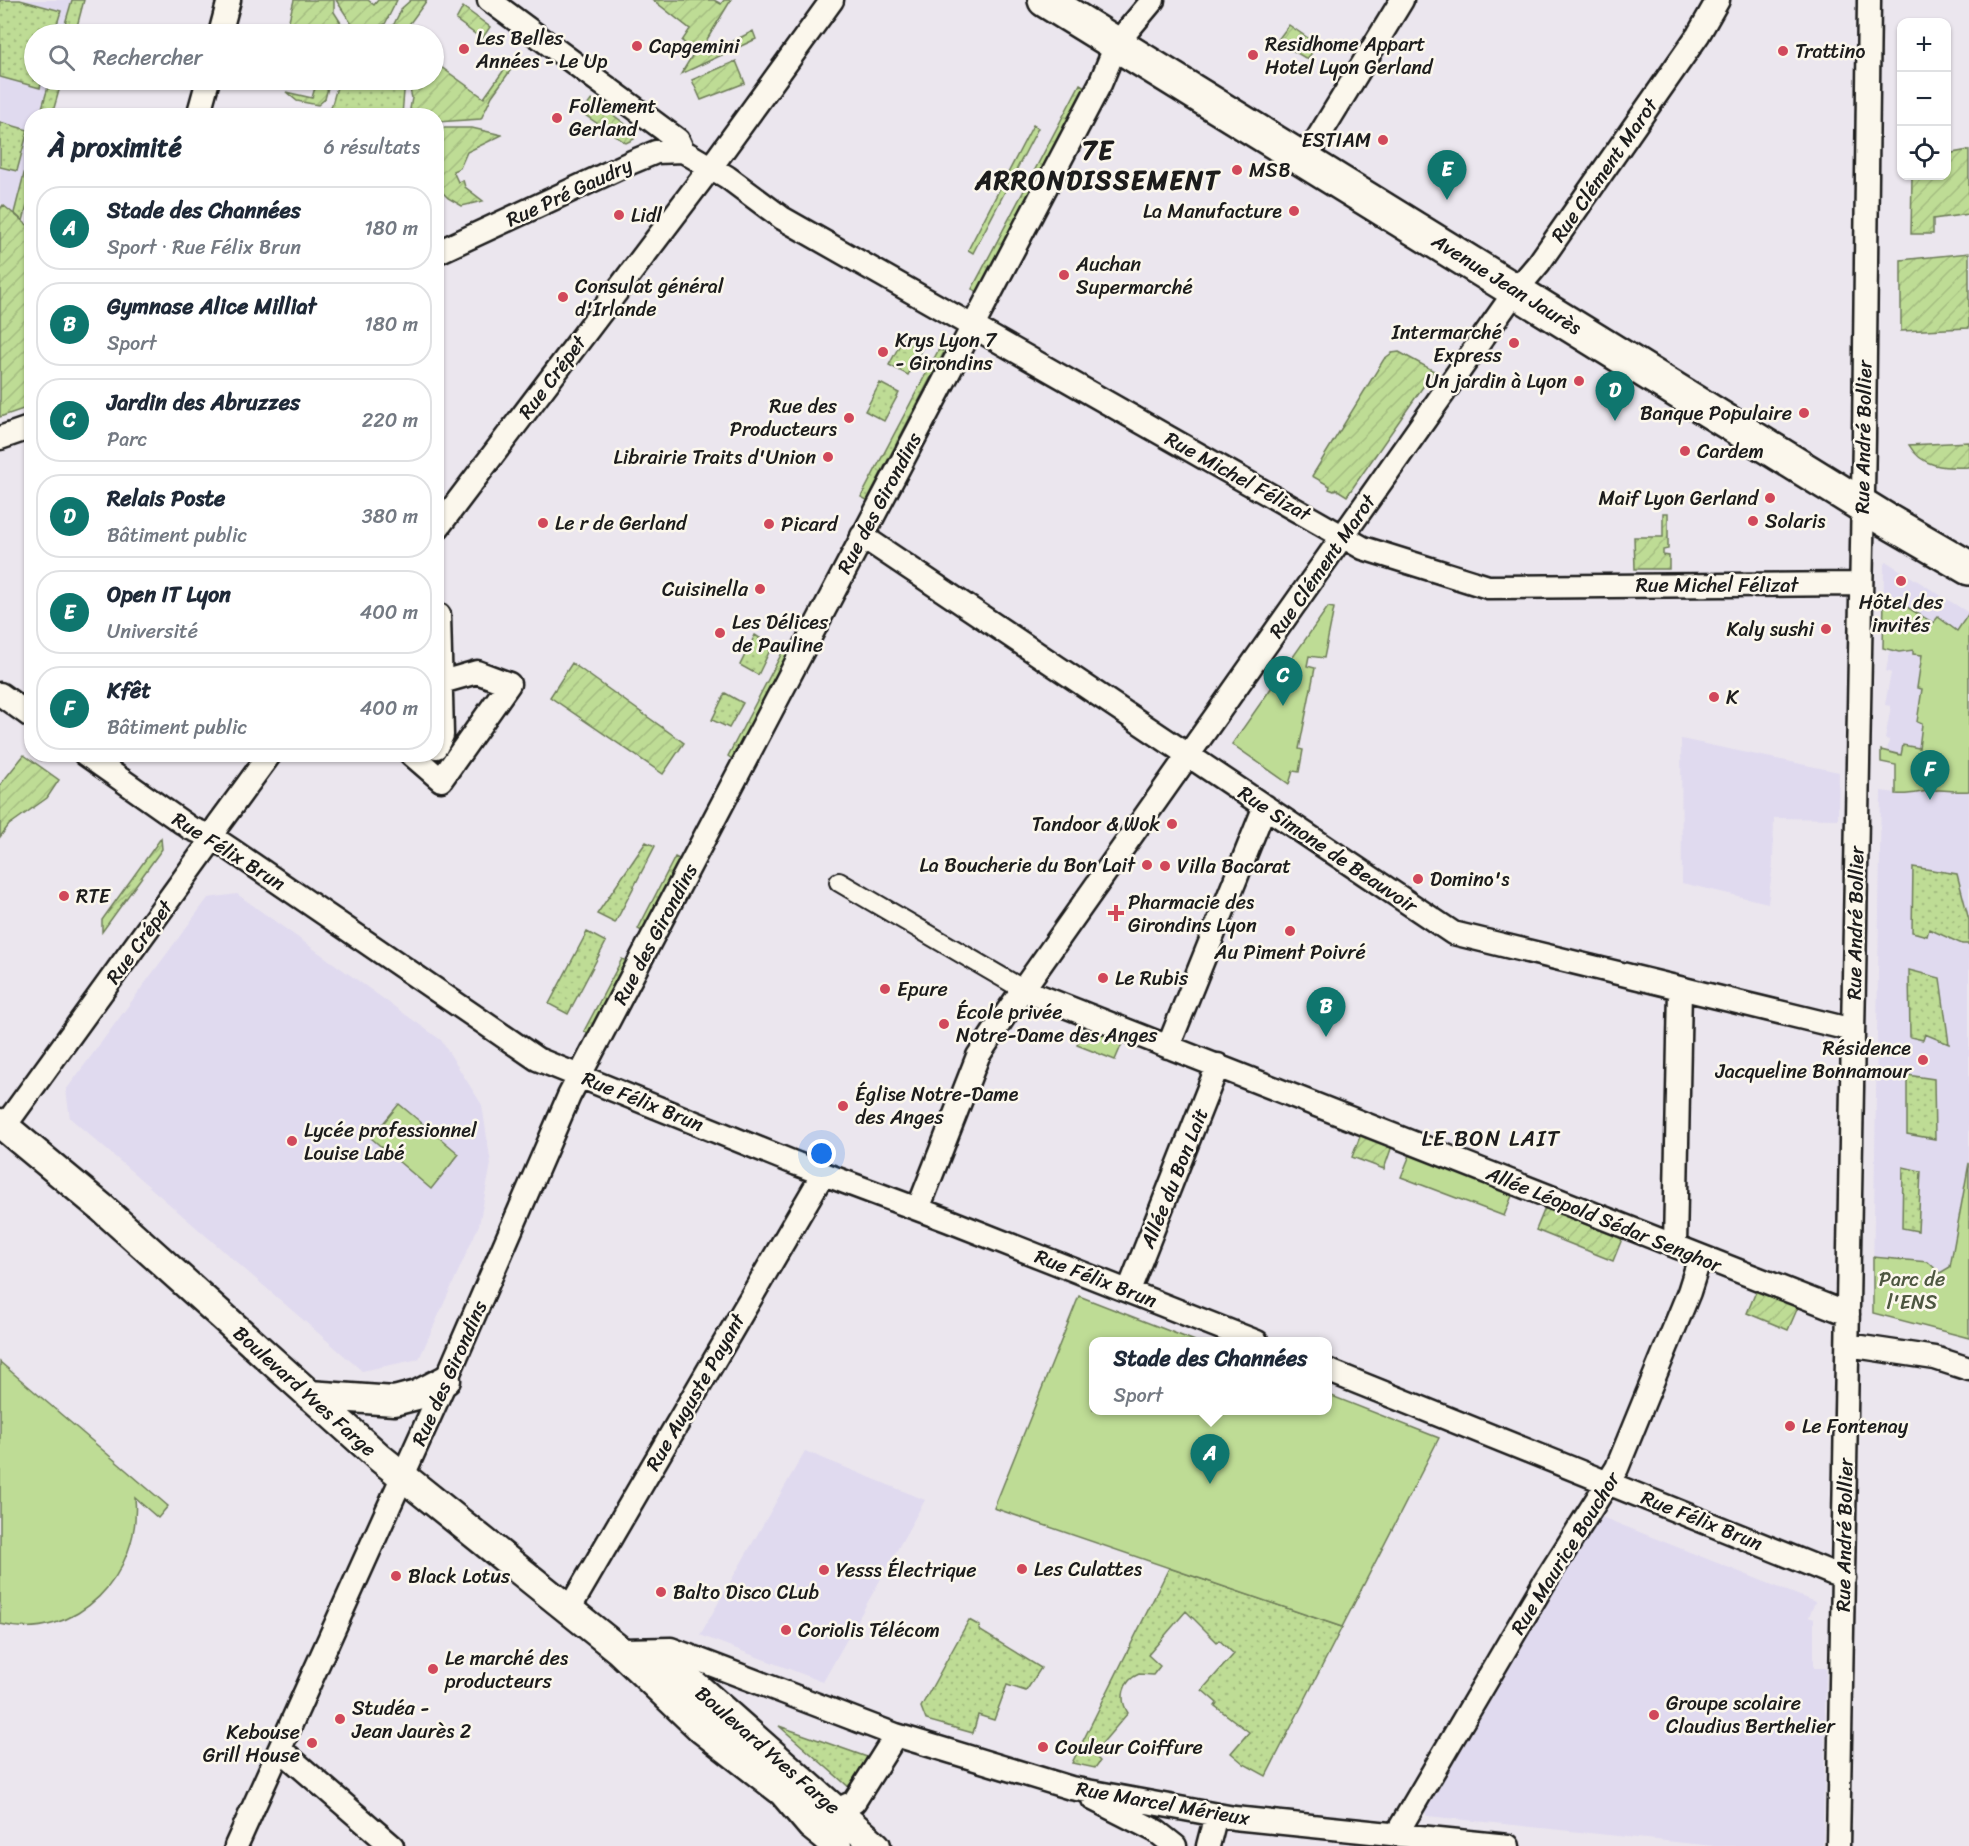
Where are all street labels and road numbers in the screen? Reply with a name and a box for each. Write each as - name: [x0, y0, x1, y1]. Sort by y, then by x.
- street label: Rue Clément Marot: [1541, 90, 1668, 250]
- street label: Rue Pré Gaudry: [500, 148, 639, 237]
- street label: Avenue Jean Jaurès: [1424, 224, 1589, 345]
- street label: Rue Crépet: [509, 327, 596, 427]
- street label: Rue André Bollier: [1845, 359, 1882, 514]
- street label: Rue Michel Félizat: [1158, 422, 1318, 532]
- street label: Rue des Girondins: [827, 425, 932, 580]
- street label: Rue Clément Marot: [1259, 486, 1386, 646]
- street label: Rue Michel Félizat: [1636, 568, 1799, 603]
- street label: Rue Simone de Beauvoir: [1231, 776, 1426, 924]
- street label: Rue Félix Brun: [165, 802, 293, 900]
- street label: Rue André Bollier: [1837, 845, 1874, 1000]
- street label: Rue des Girondins: [603, 856, 708, 1011]
- street label: Rue Crépet: [97, 892, 183, 992]
- street label: Rue Félix Brun: [577, 1061, 709, 1142]
- street label: Allée du Bon Lait: [1130, 1102, 1219, 1255]
- street label: Allée Léopold Sédar Senghor: [1480, 1156, 1727, 1283]
- street label: Rue Félix Brun: [1029, 1239, 1162, 1318]
- street label: Rue des Girondins: [402, 1294, 498, 1452]
- street label: Rue Auguste Payant: [636, 1306, 755, 1478]
- street label: Boulevard Yves Farge: [225, 1317, 385, 1466]
- street label: Rue André Bollier: [1826, 1457, 1863, 1612]
- street label: Rue Maurice Bouchor: [1501, 1463, 1631, 1642]
- street label: Rue Félix Brun: [1636, 1480, 1768, 1561]
- street label: Boulevard Yves Farge: [687, 1677, 848, 1824]
- street label: Rue Marcel Mérieux: [1073, 1771, 1253, 1836]

